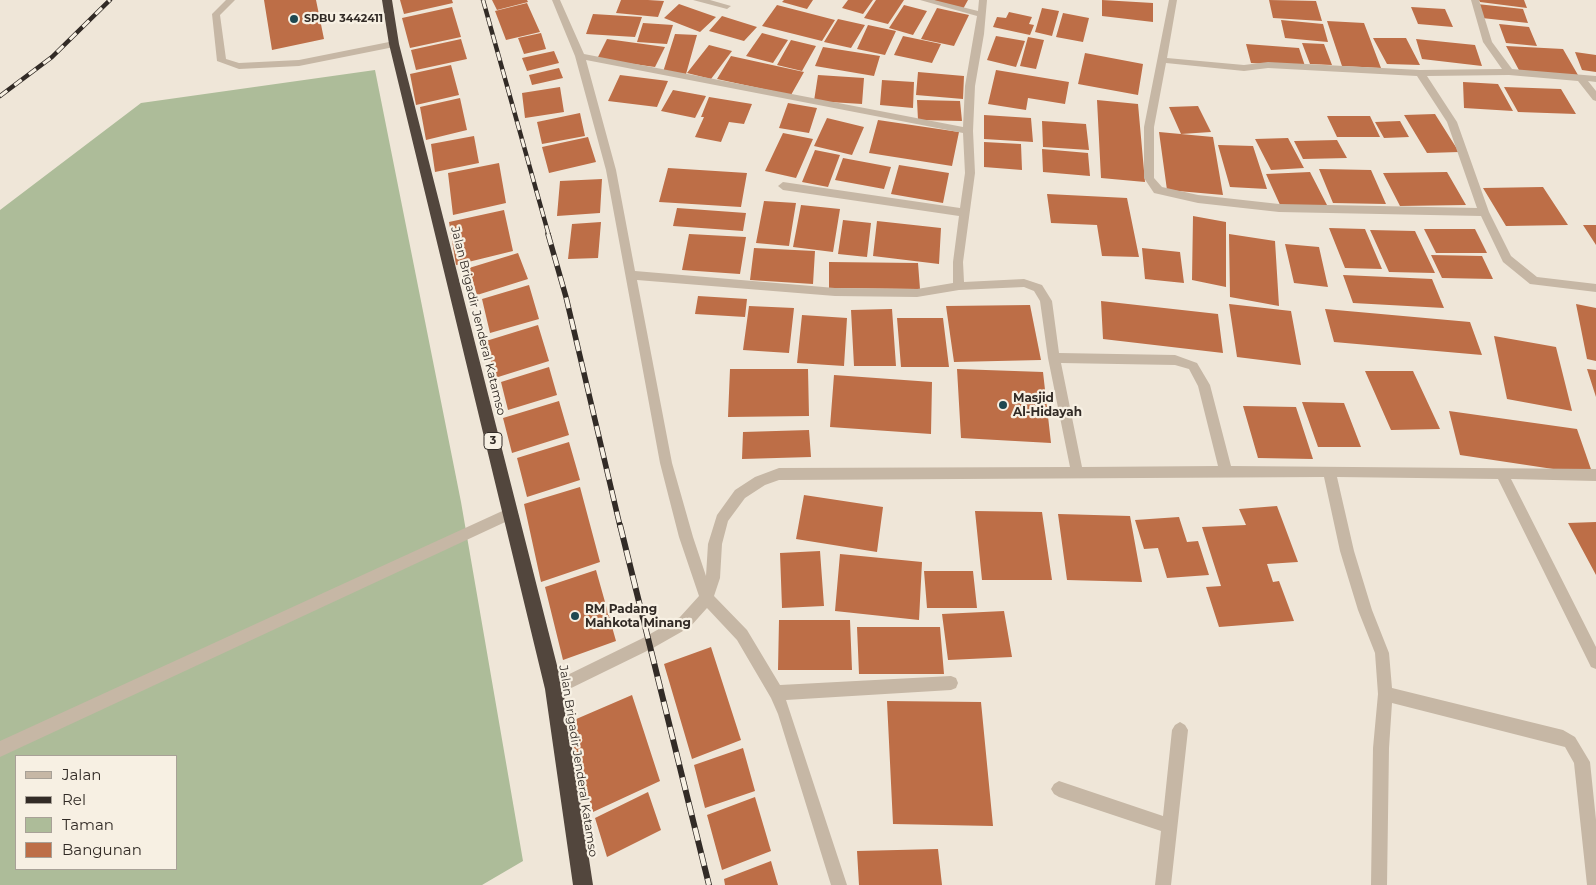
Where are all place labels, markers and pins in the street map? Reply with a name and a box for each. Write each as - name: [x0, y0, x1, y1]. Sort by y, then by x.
- place label: SPBU 3442411: [304, 12, 383, 26]
- marker: SPBU 3442411: [288, 13, 300, 25]
- place label: Masjid Al-Hidayah: [1013, 391, 1082, 419]
- marker: Masjid Al-Hidayah: [997, 399, 1009, 411]
- place label: RM Padang Mahkota Minang: [585, 602, 691, 630]
- marker: RM Padang Mahkota Minang: [569, 610, 581, 622]

